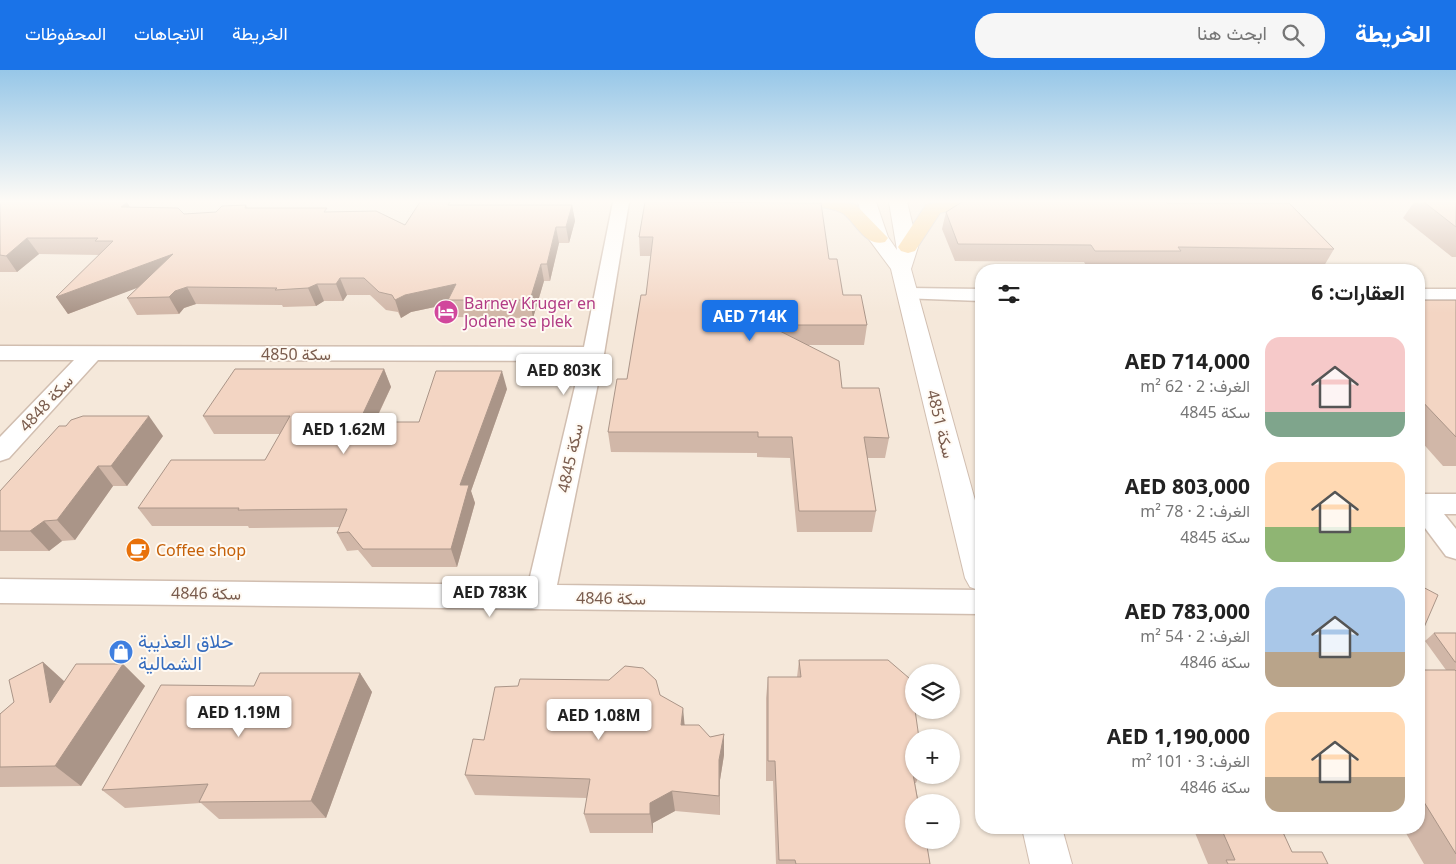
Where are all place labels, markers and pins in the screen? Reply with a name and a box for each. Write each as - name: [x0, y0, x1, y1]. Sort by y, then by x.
- place label: Barney Kruger en Jodene se plek: [462, 292, 596, 332]
- hotel icon: Barney Kruger en Jodene se plek: [433, 299, 459, 325]
- pin: AED 714K: [698, 300, 802, 342]
- pin: AED 803K: [512, 354, 616, 396]
- pin: AED 1.62M: [287, 412, 401, 455]
- cafe icon: Coffee shop: [125, 537, 151, 563]
- place label: Coffee shop: [156, 539, 246, 561]
- pin: AED 783K: [438, 576, 542, 618]
- place label: حلاق العذيبة الشمالية: [138, 628, 234, 676]
- shop icon: حلاق العذيبة الشمالية: [108, 639, 134, 665]
- pin: AED 1.19M: [182, 696, 296, 738]
- pin: AED 1.08M: [542, 698, 656, 741]

